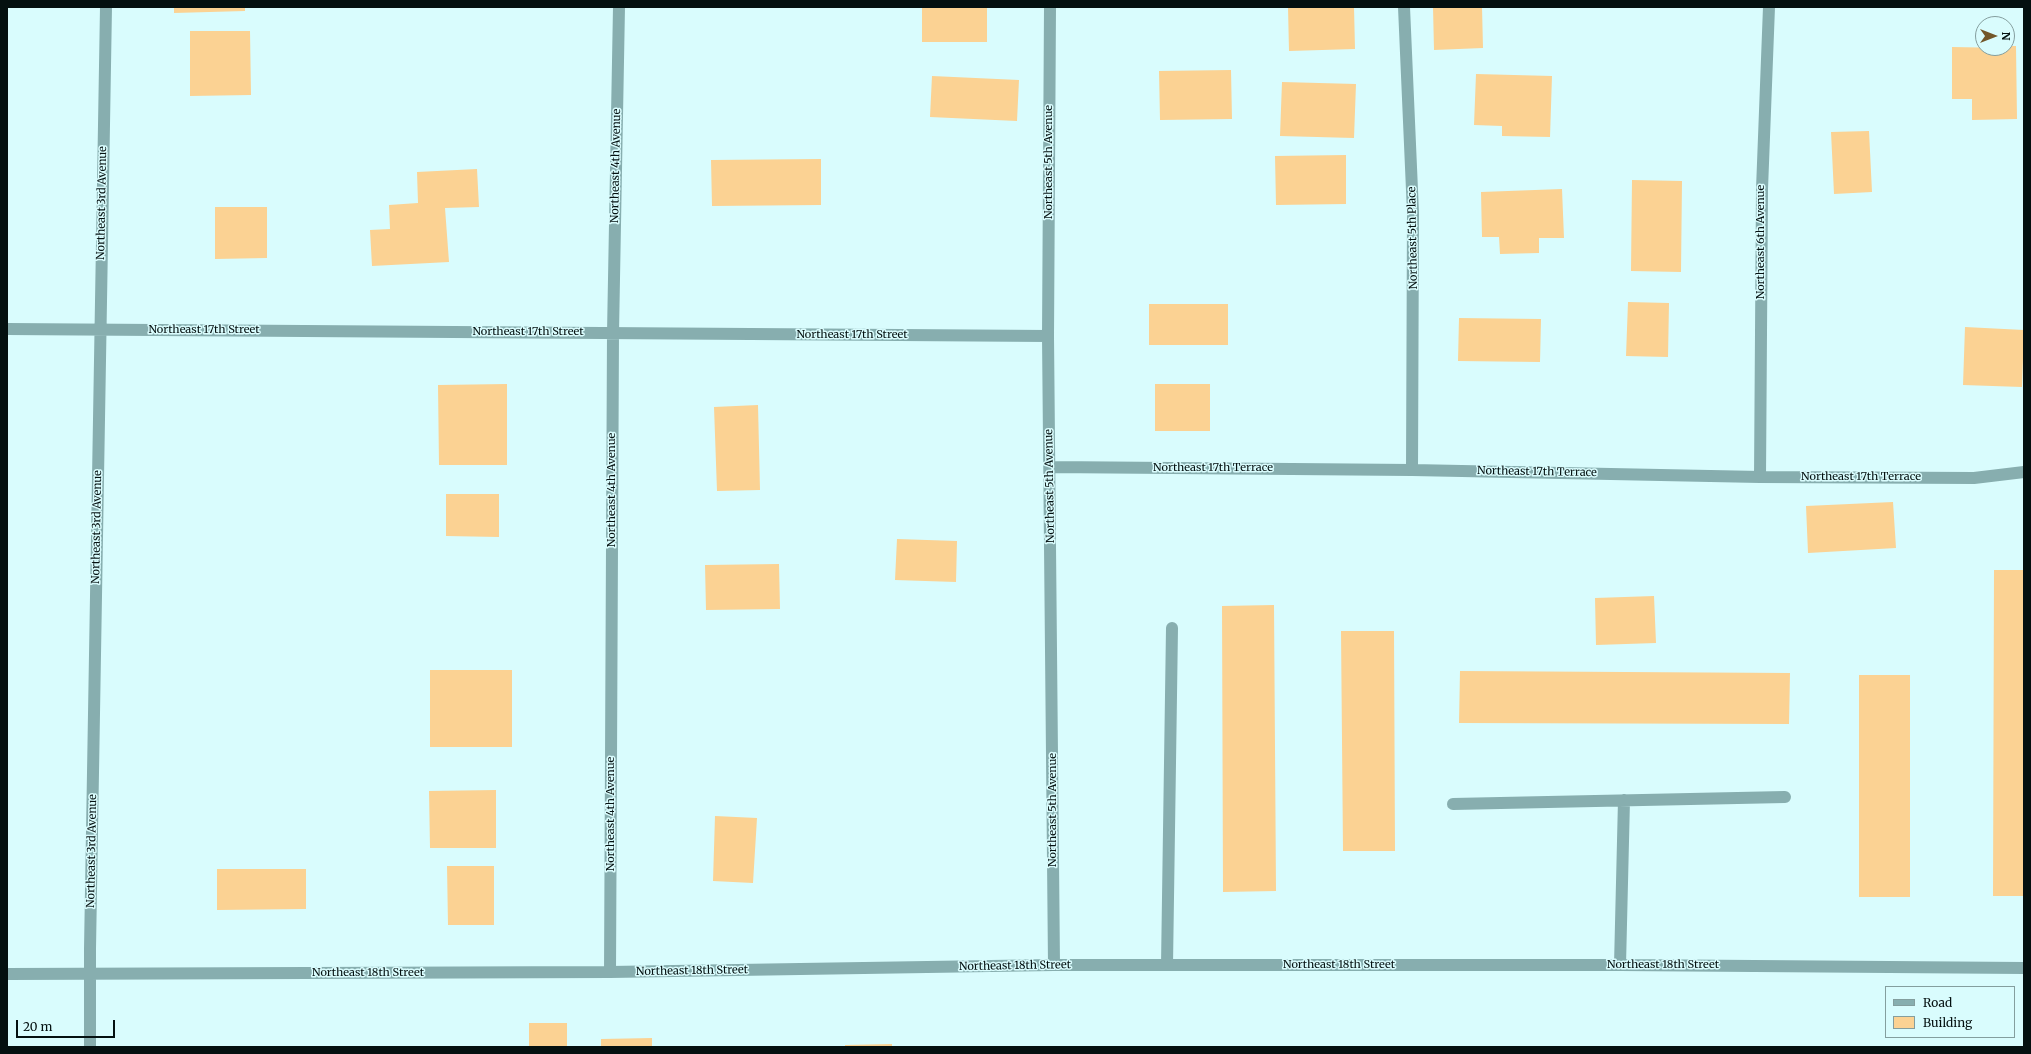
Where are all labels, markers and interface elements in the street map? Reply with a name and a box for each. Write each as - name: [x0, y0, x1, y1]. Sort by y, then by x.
- north arrow: [1975, 16, 2015, 56]
- text: N: [1999, 32, 2013, 40]
- street label: Northeast 5th Avenue: [1042, 105, 1056, 219]
- street label: Northeast 4th Avenue: [608, 109, 624, 223]
- street label: Northeast 3rd Avenue: [94, 146, 110, 260]
- street label: Northeast 6th Avenue: [1754, 185, 1768, 299]
- street label: Northeast 5th Place: [1406, 186, 1420, 290]
- street label: Northeast 17th Street: [148, 323, 260, 337]
- street label: Northeast 17th Street: [472, 325, 584, 339]
- street label: Northeast 17th Street: [796, 328, 908, 342]
- street label: Northeast 5th Avenue: [1042, 429, 1058, 543]
- street label: Northeast 4th Avenue: [605, 433, 619, 547]
- street label: Northeast 17th Terrace: [1153, 461, 1273, 475]
- street label: Northeast 17th Terrace: [1477, 464, 1597, 480]
- street label: Northeast 3rd Avenue: [89, 470, 105, 584]
- street label: Northeast 17th Terrace: [1801, 470, 1921, 484]
- street label: Northeast 5th Avenue: [1046, 753, 1060, 867]
- street label: Northeast 4th Avenue: [604, 757, 618, 871]
- street label: Northeast 3rd Avenue: [84, 794, 100, 908]
- street label: Northeast 18th Street: [959, 958, 1071, 974]
- street label: Northeast 18th Street: [1283, 958, 1395, 972]
- street label: Northeast 18th Street: [1607, 958, 1719, 972]
- street label: Northeast 18th Street: [636, 963, 748, 979]
- street label: Northeast 18th Street: [312, 966, 424, 980]
- legend: [1885, 986, 2015, 1038]
- text: Road: [1923, 995, 1952, 1010]
- scale bar: [18, 1012, 117, 1038]
- text: Building: [1923, 1015, 1972, 1030]
- text: 20 m: [23, 1019, 52, 1034]

